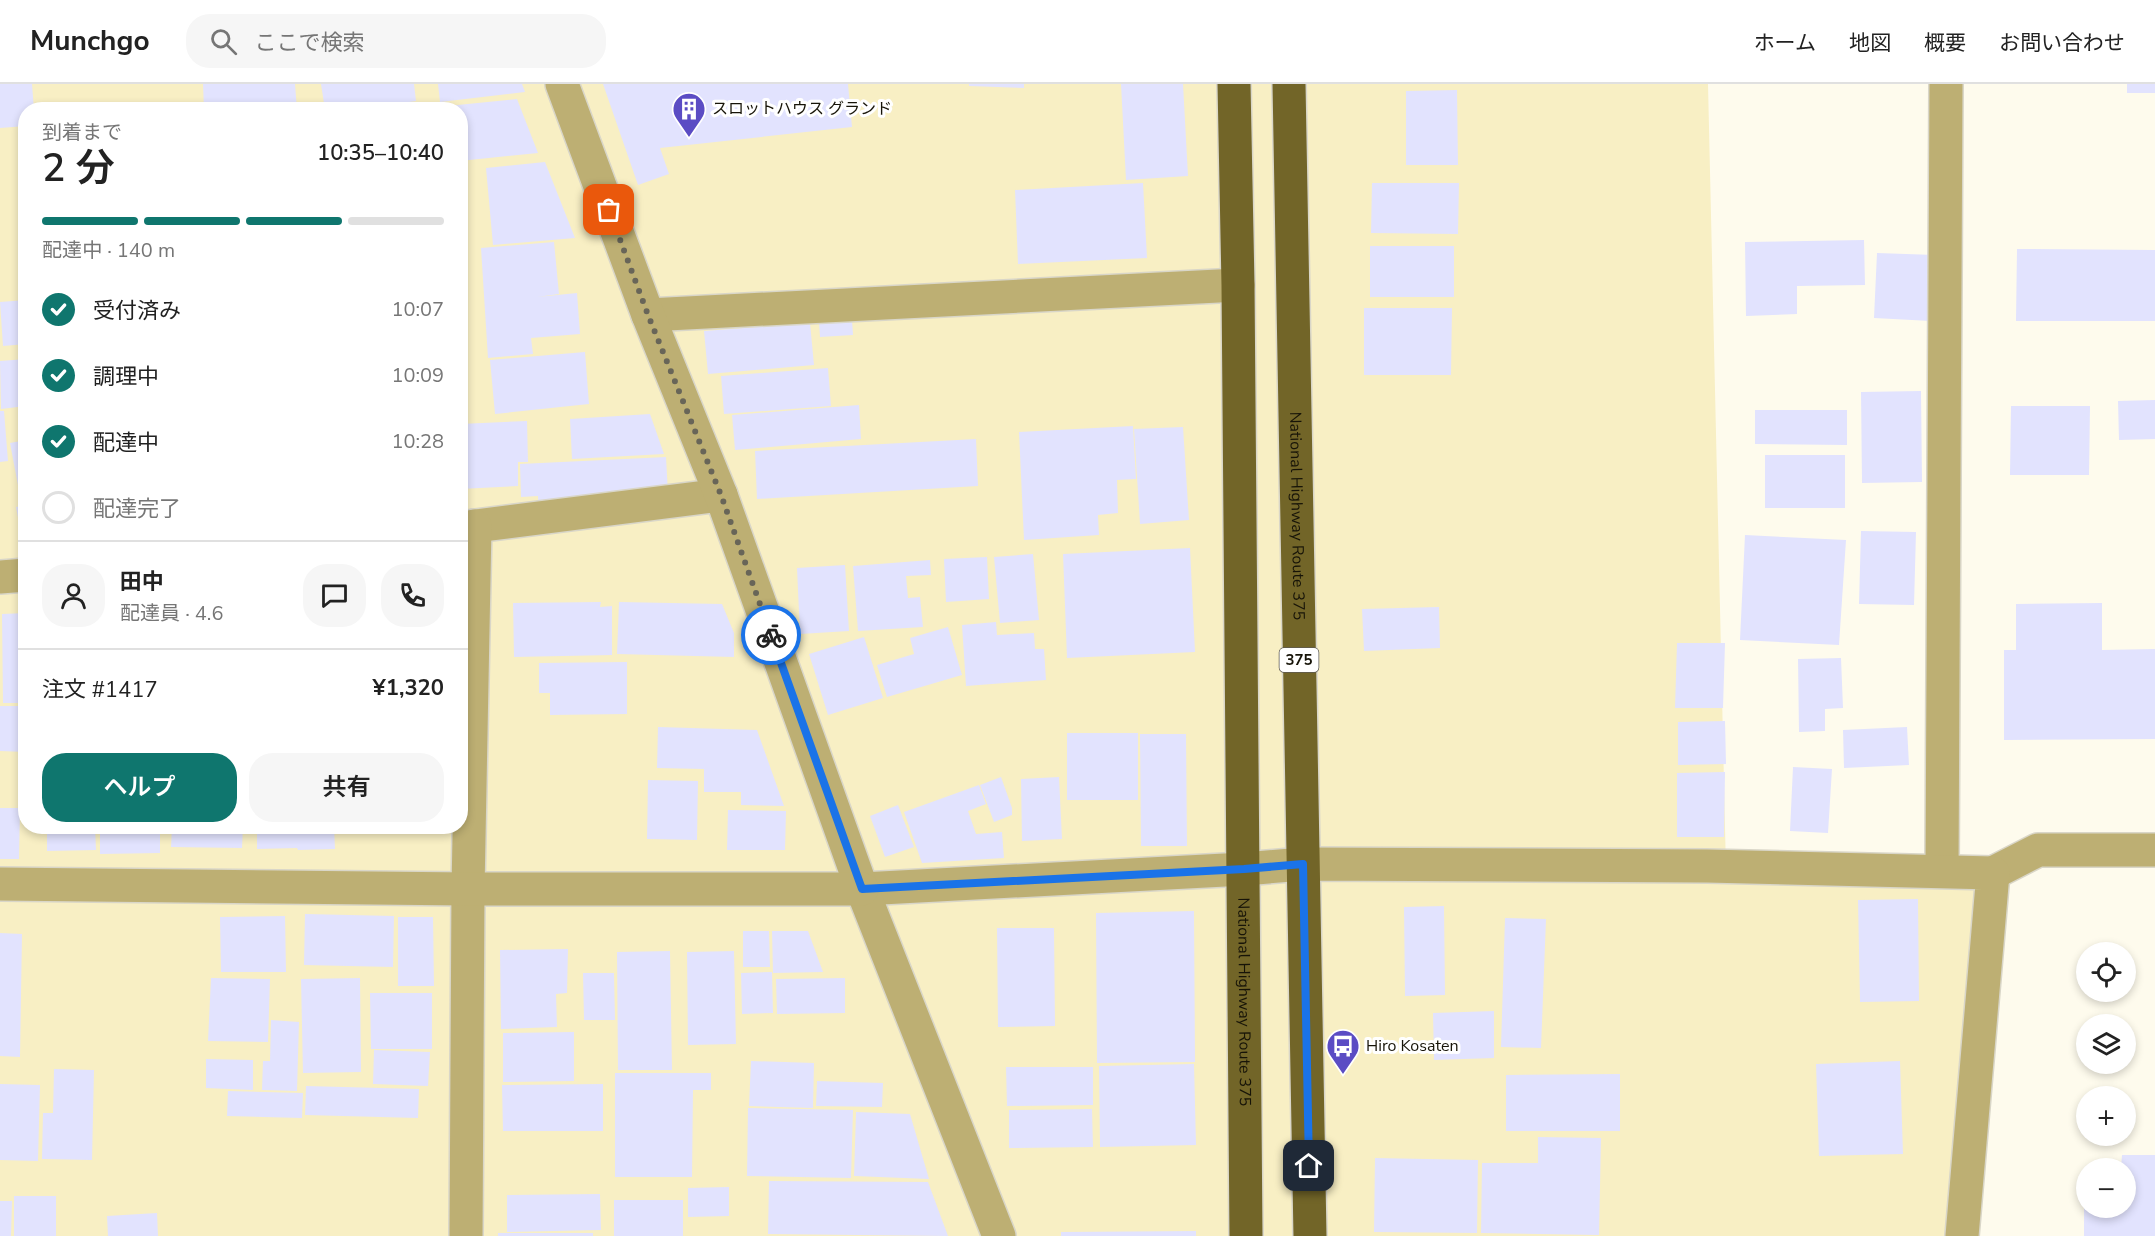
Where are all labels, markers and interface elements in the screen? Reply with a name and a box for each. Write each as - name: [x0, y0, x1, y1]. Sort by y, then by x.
- search box: [186, 14, 606, 68]
- text: Munchgo: [30, 22, 150, 60]
- icon: search: [207, 25, 240, 58]
- text: ここで検索: [255, 28, 365, 58]
- text: ホーム: [1754, 29, 1816, 57]
- text: 地図: [1849, 29, 1891, 57]
- text: 概要: [1924, 29, 1966, 57]
- text: お問い合わせ: [1999, 29, 2125, 57]
- building icon: スロットハウス グランド: [671, 91, 707, 138]
- place label: スロットハウス グランド: [712, 98, 892, 120]
- text: 到着まで: [42, 119, 122, 146]
- text: 10:35–10:40: [317, 138, 444, 168]
- text: 2 分: [42, 142, 115, 195]
- pin: [583, 184, 634, 235]
- icon: bag: [592, 193, 625, 226]
- text: 配達中 · 140 m: [42, 237, 175, 264]
- icon: check: [42, 293, 75, 326]
- text: 受付済み: [93, 296, 181, 326]
- text: 10:07: [391, 296, 444, 323]
- icon: check: [42, 359, 75, 392]
- text: 調理中: [93, 362, 159, 392]
- text: 10:09: [391, 362, 444, 389]
- street label: National Highway Route 375: [1284, 411, 1310, 621]
- icon: check: [42, 425, 75, 458]
- text: 配達中: [93, 428, 159, 458]
- text: 10:28: [391, 428, 444, 455]
- text: 配達完了: [93, 494, 181, 524]
- button: person: [42, 564, 105, 627]
- button: chat: [303, 564, 366, 627]
- button: phone: [381, 564, 444, 627]
- text: 田中: [120, 567, 164, 597]
- text: 配達員 · 4.6: [120, 600, 223, 627]
- courier: [741, 605, 801, 665]
- icon: bike: [755, 619, 788, 652]
- road number: 375: [1280, 648, 1318, 672]
- text: ¥1,320: [373, 673, 444, 703]
- text: 注文 #1417: [42, 675, 158, 705]
- button: ヘルプ: [42, 753, 237, 822]
- button: 共有: [249, 753, 444, 822]
- street label: National Highway Route 375: [1232, 897, 1256, 1106]
- map controls: [2076, 942, 2136, 1218]
- button: locate: [2076, 942, 2136, 1002]
- button: layers: [2076, 1014, 2136, 1074]
- bus stop icon: Hiro Kosaten: [1325, 1028, 1361, 1075]
- place label: Hiro Kosaten: [1366, 1035, 1459, 1057]
- button: +: [2076, 1086, 2136, 1146]
- pin: [1283, 1140, 1334, 1191]
- icon: home: [1292, 1149, 1325, 1182]
- button: −: [2076, 1158, 2136, 1218]

